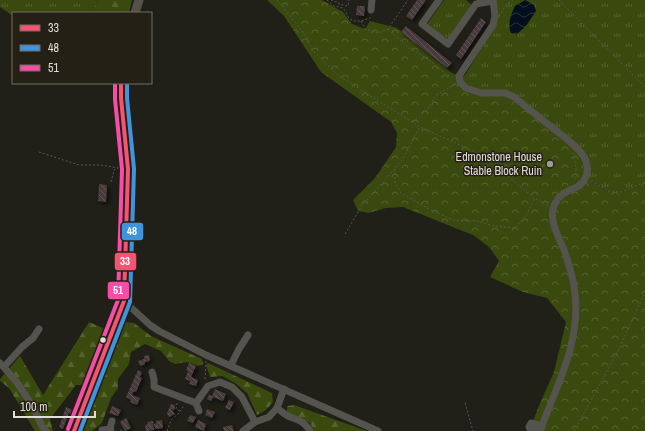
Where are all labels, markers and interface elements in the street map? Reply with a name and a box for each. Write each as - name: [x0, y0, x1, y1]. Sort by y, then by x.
- legend: [12, 12, 152, 84]
- text: 33: [48, 20, 59, 36]
- text: 48: [48, 40, 59, 56]
- text: 51: [48, 60, 59, 76]
- place label: Edmonstone House Stable Block Ruin: [456, 149, 542, 179]
- marker: Edmonstone House Stable Block Ruin: [545, 159, 555, 169]
- line badge: 48: [121, 222, 144, 241]
- text: 48: [127, 224, 137, 238]
- line badge: 33: [114, 252, 137, 271]
- text: 33: [120, 254, 130, 268]
- line badge: 51: [107, 281, 130, 300]
- text: 51: [113, 283, 123, 297]
- unlabelled marker: [98, 335, 108, 345]
- scale bar: [14, 393, 95, 419]
- text: 100 m: [20, 399, 47, 415]

